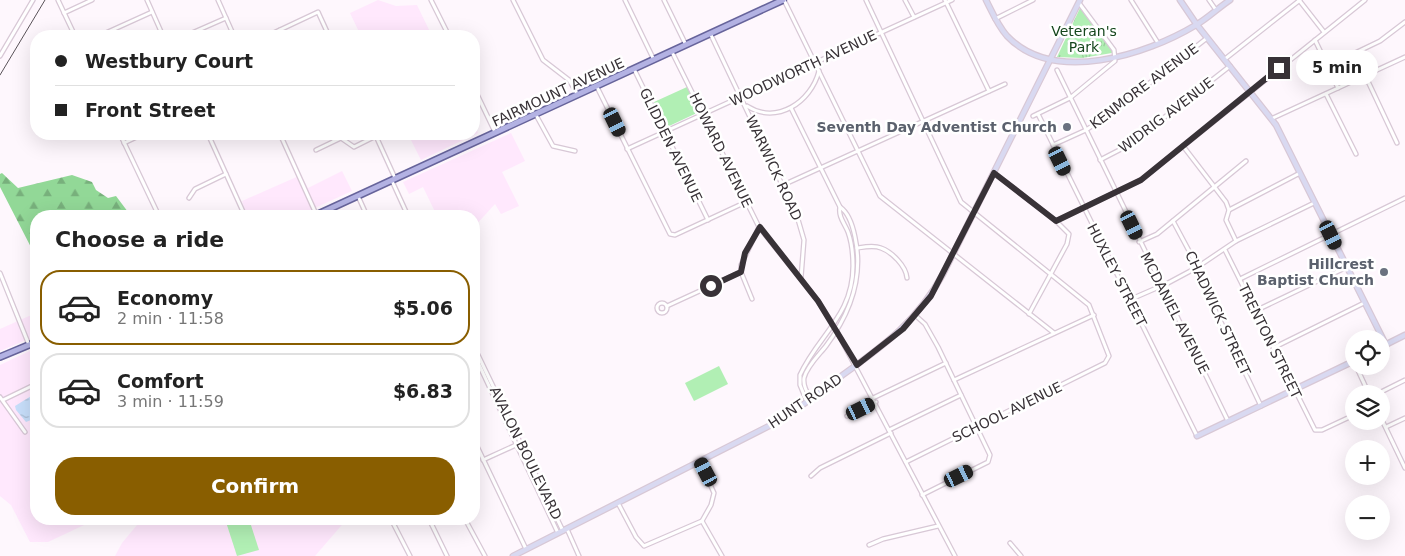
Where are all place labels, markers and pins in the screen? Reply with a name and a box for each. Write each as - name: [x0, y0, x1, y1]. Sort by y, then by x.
- place label: Seventh Day Adventist Church: [816, 119, 1057, 135]
- marker: Seventh Day Adventist Church: [1061, 121, 1073, 133]
- place label: Hillcrest Baptist Church: [1257, 256, 1374, 288]
- marker: Hillcrest Baptist Church: [1378, 266, 1390, 278]

